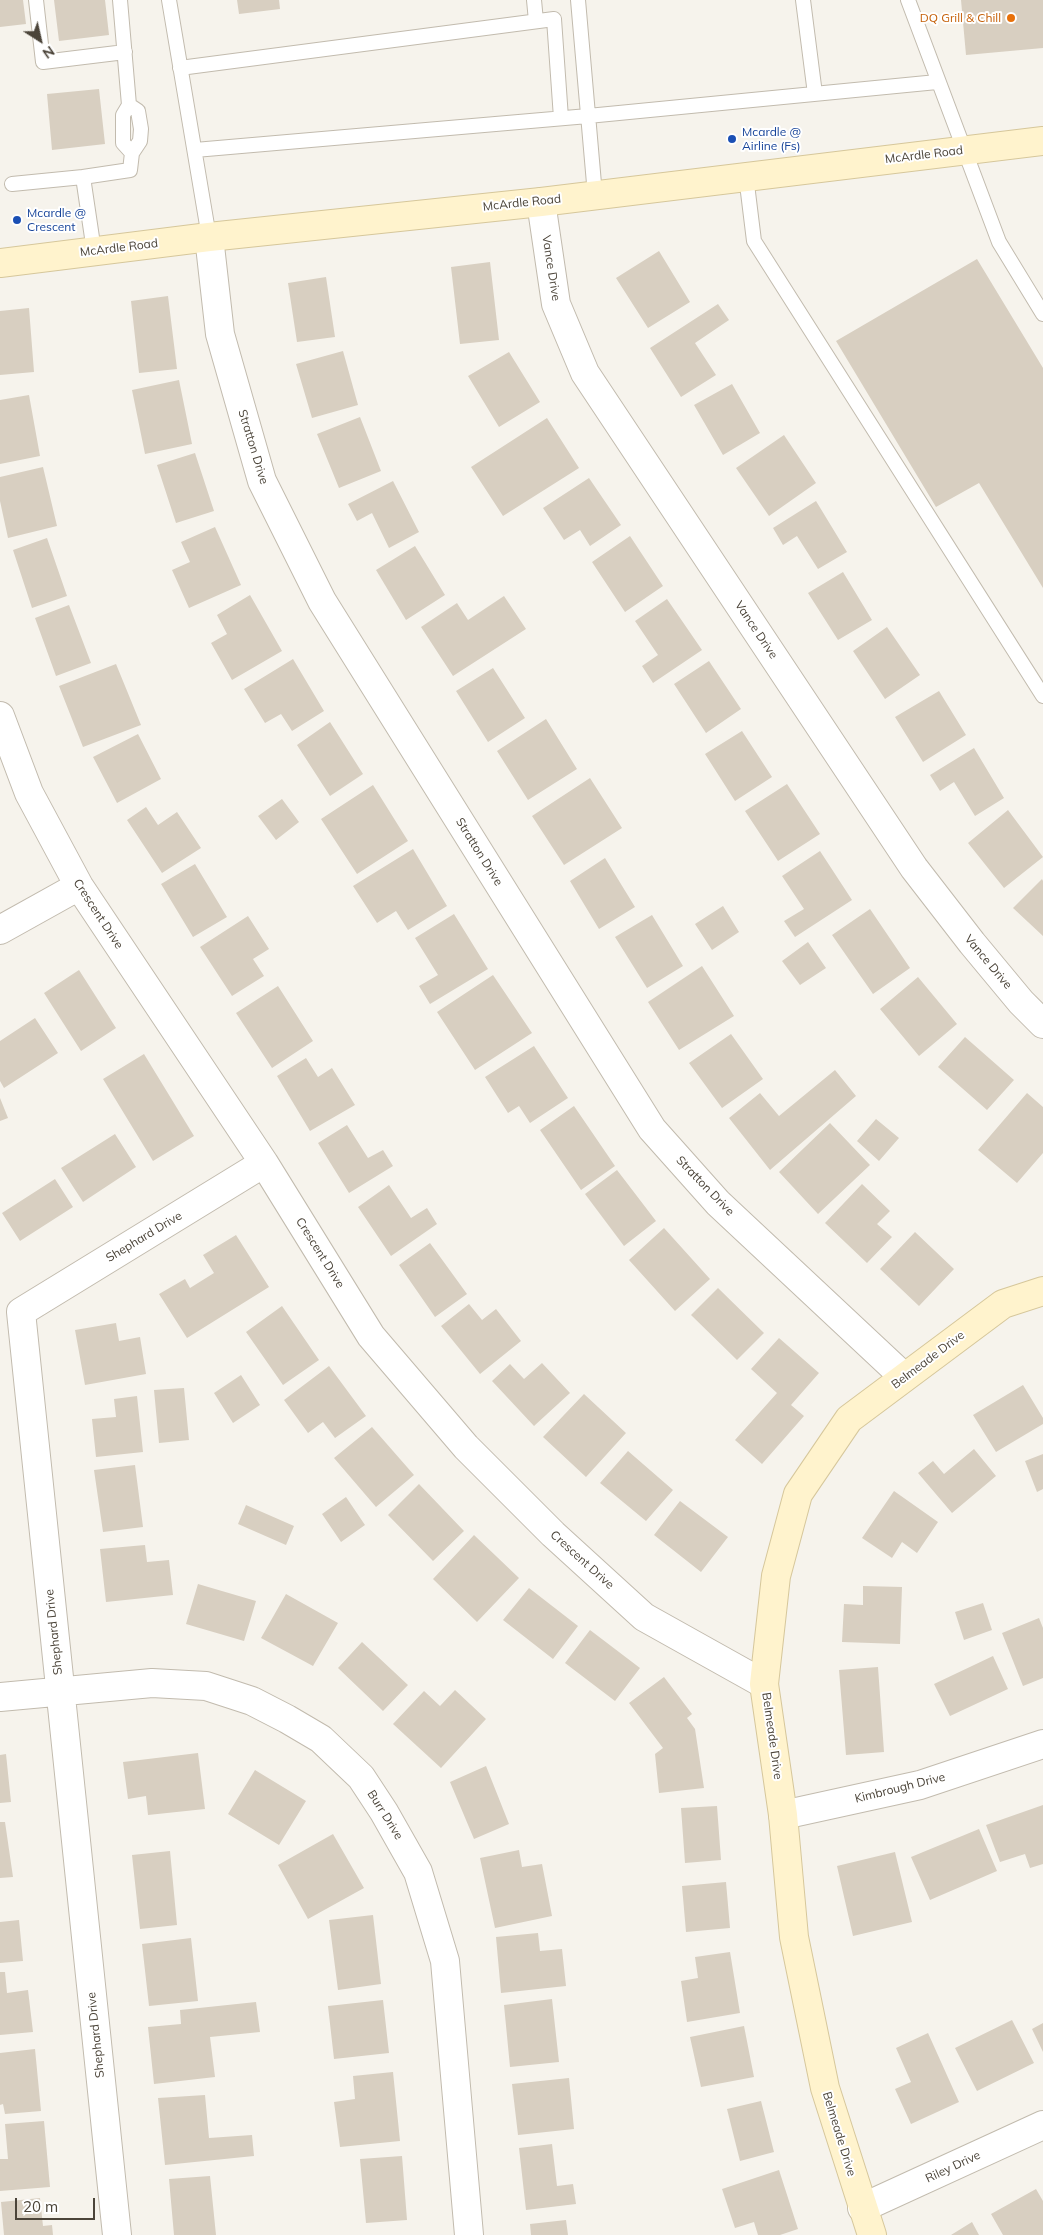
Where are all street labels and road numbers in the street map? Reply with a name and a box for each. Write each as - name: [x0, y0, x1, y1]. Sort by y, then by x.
- street label: McArdle Road: [884, 143, 964, 167]
- street label: McArdle Road: [482, 192, 562, 214]
- street label: Vance Drive: [539, 234, 563, 302]
- street label: McArdle Road: [79, 236, 159, 260]
- street label: Stratton Drive: [235, 408, 271, 486]
- street label: Vance Drive: [731, 598, 781, 662]
- street label: Stratton Drive: [452, 815, 506, 889]
- street label: Crescent Drive: [70, 876, 126, 952]
- street label: Vance Drive: [961, 932, 1015, 992]
- street label: Stratton Drive: [673, 1153, 737, 1219]
- street label: Shephard Drive: [103, 1209, 185, 1265]
- street label: Crescent Drive: [293, 1215, 347, 1291]
- street label: Belmeade Drive: [889, 1328, 967, 1392]
- street label: Crescent Drive: [547, 1528, 617, 1592]
- street label: Shephard Drive: [42, 1588, 66, 1676]
- street label: Belmeade Drive: [759, 1692, 785, 1780]
- street label: Kimbrough Drive: [853, 1770, 947, 1806]
- street label: Burr Drive: [364, 1787, 406, 1843]
- street label: Shephard Drive: [84, 1991, 108, 2079]
- street label: Belmeade Drive: [819, 2090, 859, 2178]
- street label: Riley Drive: [923, 2148, 983, 2186]

